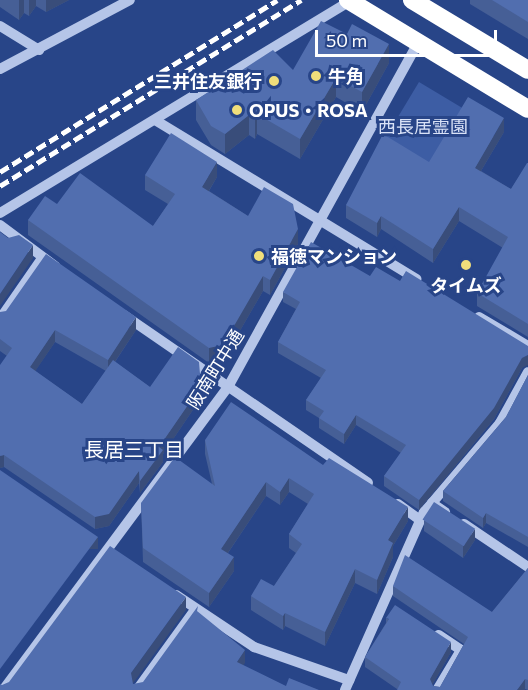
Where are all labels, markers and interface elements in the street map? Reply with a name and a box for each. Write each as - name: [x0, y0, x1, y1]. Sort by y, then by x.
- scale bar: [318, 18, 500, 56]
- text: 50 m: [326, 29, 367, 51]
- place label: 牛角: [328, 65, 364, 87]
- marker: 牛角: [309, 69, 323, 83]
- place label: 三井住友銀行: [154, 70, 262, 92]
- marker: 三井住友銀行: [267, 74, 281, 88]
- place label: OPUS・ROSA: [249, 99, 368, 121]
- marker: OPUS・ROSA: [230, 103, 244, 117]
- park label: 西長居霊園: [378, 115, 468, 137]
- place label: 福徳マンション: [271, 245, 397, 267]
- marker: 福徳マンション: [252, 249, 266, 263]
- marker: タイムズ: [459, 258, 473, 272]
- place label: タイムズ: [430, 274, 502, 296]
- street label: 阪南町中通: [182, 325, 248, 413]
- district label: 長居三丁目: [84, 437, 184, 461]

